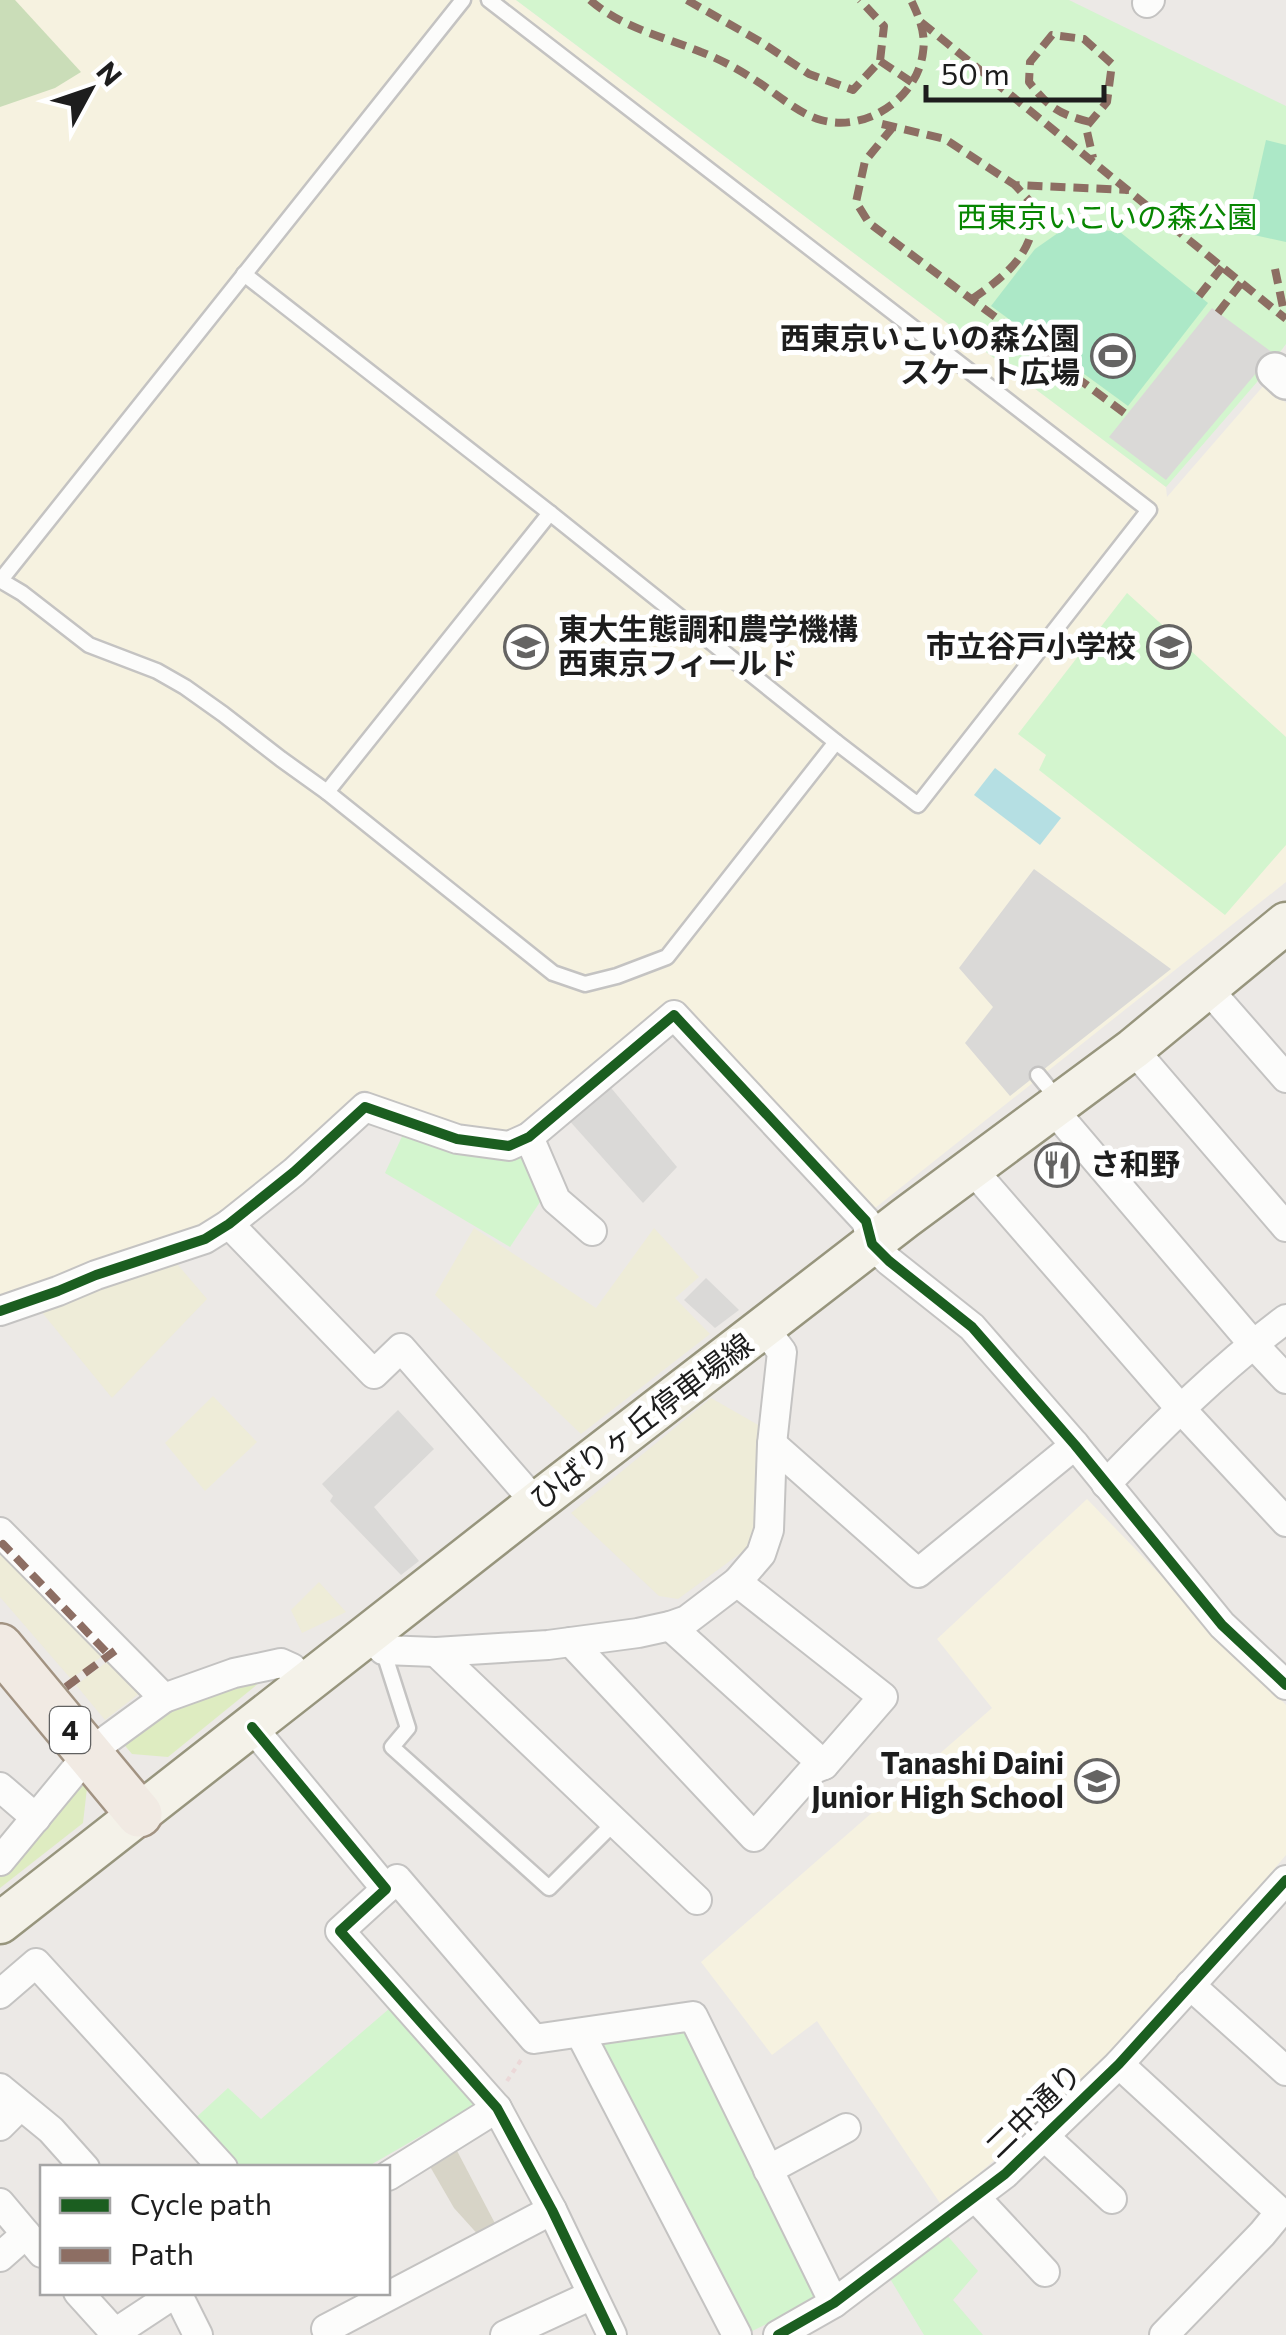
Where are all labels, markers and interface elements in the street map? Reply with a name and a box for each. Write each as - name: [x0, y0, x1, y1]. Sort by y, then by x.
- north arrow: [40, 40, 140, 140]
- scale bar: [926, 40, 1104, 102]
- text: N: [90, 54, 130, 92]
- text: 50 m: [941, 54, 1010, 91]
- park label: 西東京いこいの森公園: [957, 197, 1257, 234]
- place label: 西東京いこいの森公園 スケート広場: [780, 318, 1080, 389]
- sports icon: 西東京いこいの森公園 スケート広場: [1090, 333, 1136, 379]
- place label: 東大生態調和農学機構 西東京フィールド: [558, 609, 858, 680]
- school or university icon: 東大生態調和農学機構 西東京フィールド: [503, 624, 549, 670]
- school or university icon: 市立谷戸小学校: [1146, 624, 1192, 670]
- place label: 市立谷戸小学校: [926, 626, 1136, 663]
- restaurant icon: さ和野: [1034, 1142, 1080, 1188]
- place label: さ和野: [1090, 1144, 1180, 1181]
- street label: ひばりヶ丘停車場線: [522, 1324, 759, 1516]
- road number: 4: [50, 1707, 90, 1753]
- place label: Tanashi Daini Junior High School: [811, 1743, 1064, 1814]
- school or university icon: Tanashi Daini Junior High School: [1074, 1758, 1120, 1804]
- street label: 二中通り: [976, 2054, 1088, 2164]
- legend: [40, 2165, 390, 2295]
- text: Cycle path: [130, 2184, 272, 2221]
- text: Path: [130, 2234, 194, 2271]

